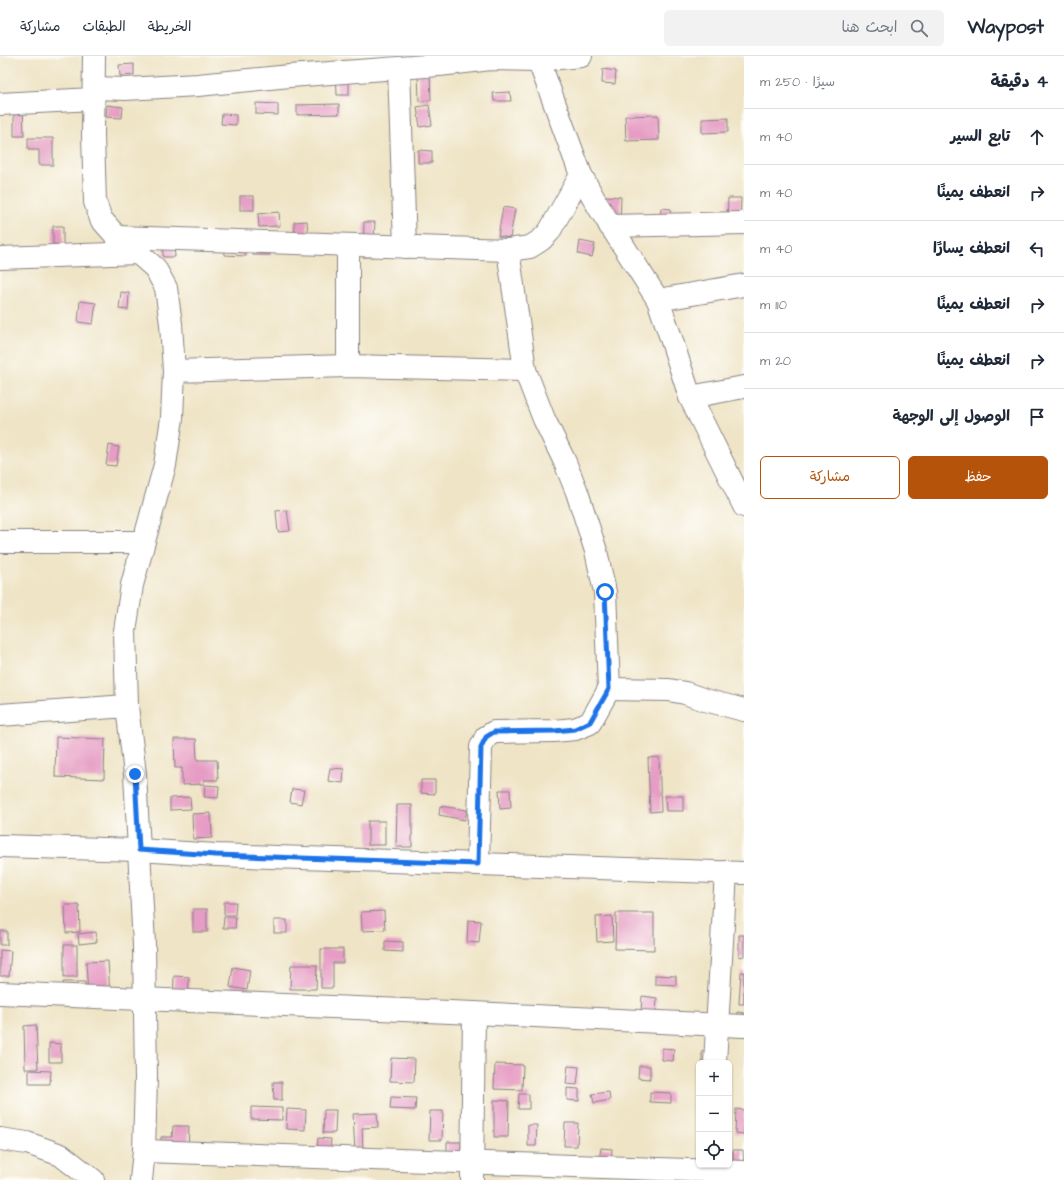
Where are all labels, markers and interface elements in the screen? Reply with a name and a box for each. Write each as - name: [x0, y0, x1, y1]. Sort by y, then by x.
- search box: [664, 10, 944, 46]
- text: Waypost: [968, 14, 1044, 41]
- text: مشاركة: [20, 17, 60, 37]
- text: الطبقات: [82, 17, 126, 37]
- text: الخريطة: [148, 17, 191, 37]
- text: ابحث هنا: [841, 17, 898, 38]
- icon: search: [908, 17, 930, 39]
- text: 4 دقيقة: [990, 70, 1048, 94]
- text: سيرًا · 250 m: [760, 73, 835, 91]
- text: تابع السير: [951, 126, 1010, 147]
- icon: ahead: [1026, 126, 1048, 148]
- text: 40 m: [760, 128, 792, 146]
- text: انعطف يمينًا: [937, 182, 1010, 203]
- icon: right: [1026, 182, 1048, 204]
- text: 40 m: [760, 184, 792, 202]
- text: انعطف يسارًا: [933, 238, 1010, 259]
- icon: left: [1026, 238, 1048, 260]
- text: 40 m: [760, 240, 792, 258]
- text: انعطف يمينًا: [937, 294, 1010, 315]
- icon: right: [1026, 294, 1048, 316]
- text: 110 m: [760, 296, 787, 314]
- text: انعطف يمينًا: [937, 350, 1010, 371]
- icon: right: [1026, 350, 1048, 372]
- text: 20 m: [760, 352, 791, 370]
- text: الوصول إلى الوجهة: [893, 406, 1010, 427]
- icon: arrive: [1026, 406, 1048, 428]
- button: مشاركة: [760, 456, 900, 499]
- button: حفظ: [908, 456, 1048, 499]
- route start: [596, 583, 614, 601]
- route end: [126, 765, 144, 783]
- map controls: [696, 1060, 732, 1168]
- button: +: [696, 1060, 732, 1096]
- button: −: [696, 1096, 732, 1132]
- button: locate: [696, 1132, 732, 1168]

